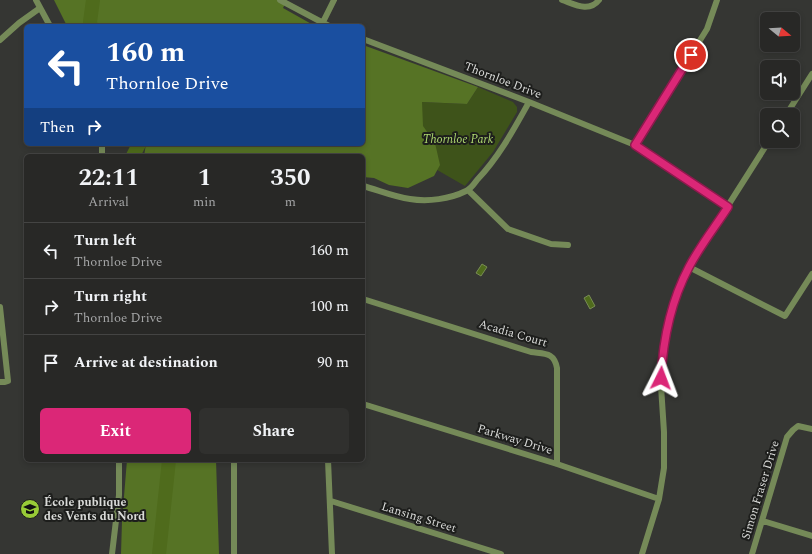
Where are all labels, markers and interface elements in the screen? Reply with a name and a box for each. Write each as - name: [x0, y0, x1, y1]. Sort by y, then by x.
- north arrow: [760, 12, 800, 52]
- map controls: [760, 12, 800, 148]
- text: 160 m: [106, 31, 185, 74]
- pin: [674, 38, 708, 72]
- icon: left: [40, 40, 92, 92]
- icon: arrive: [680, 44, 702, 66]
- street label: Thornloe Drive: [461, 57, 544, 104]
- button: sound: [760, 60, 800, 100]
- text: Thornloe Drive: [106, 70, 228, 97]
- button: search: [760, 108, 800, 148]
- text: Then: [40, 116, 75, 139]
- icon: right: [83, 116, 105, 138]
- park label: Thornloe Park: [423, 130, 494, 149]
- text: 22:11: [78, 160, 139, 196]
- text: 1: [198, 160, 211, 196]
- text: 350: [270, 160, 311, 196]
- text: Arrival: [88, 192, 129, 212]
- text: min: [193, 192, 216, 212]
- text: m: [285, 192, 296, 212]
- text: Turn left: [74, 229, 136, 252]
- text: 160 m: [310, 239, 349, 262]
- icon: left: [40, 240, 62, 262]
- text: Thornloe Drive: [74, 252, 162, 272]
- text: Turn right: [74, 285, 147, 308]
- text: 100 m: [310, 295, 349, 318]
- icon: right: [40, 296, 62, 318]
- text: Thornloe Drive: [74, 308, 162, 328]
- street label: Acadia Court: [476, 315, 549, 352]
- text: Arrive at destination: [74, 351, 218, 374]
- text: 90 m: [317, 351, 349, 374]
- icon: arrive: [40, 352, 62, 374]
- position arrow: [640, 357, 682, 399]
- button: Exit: [40, 408, 191, 454]
- button: Share: [199, 408, 349, 454]
- street label: Parkway Drive: [475, 419, 555, 460]
- street label: Simon Fraser Drive: [736, 438, 785, 542]
- place label: École publique des Vents du Nord: [44, 493, 145, 526]
- street label: Lansing Street: [379, 497, 459, 538]
- school or university icon: École publique des Vents du Nord: [19, 498, 41, 520]

